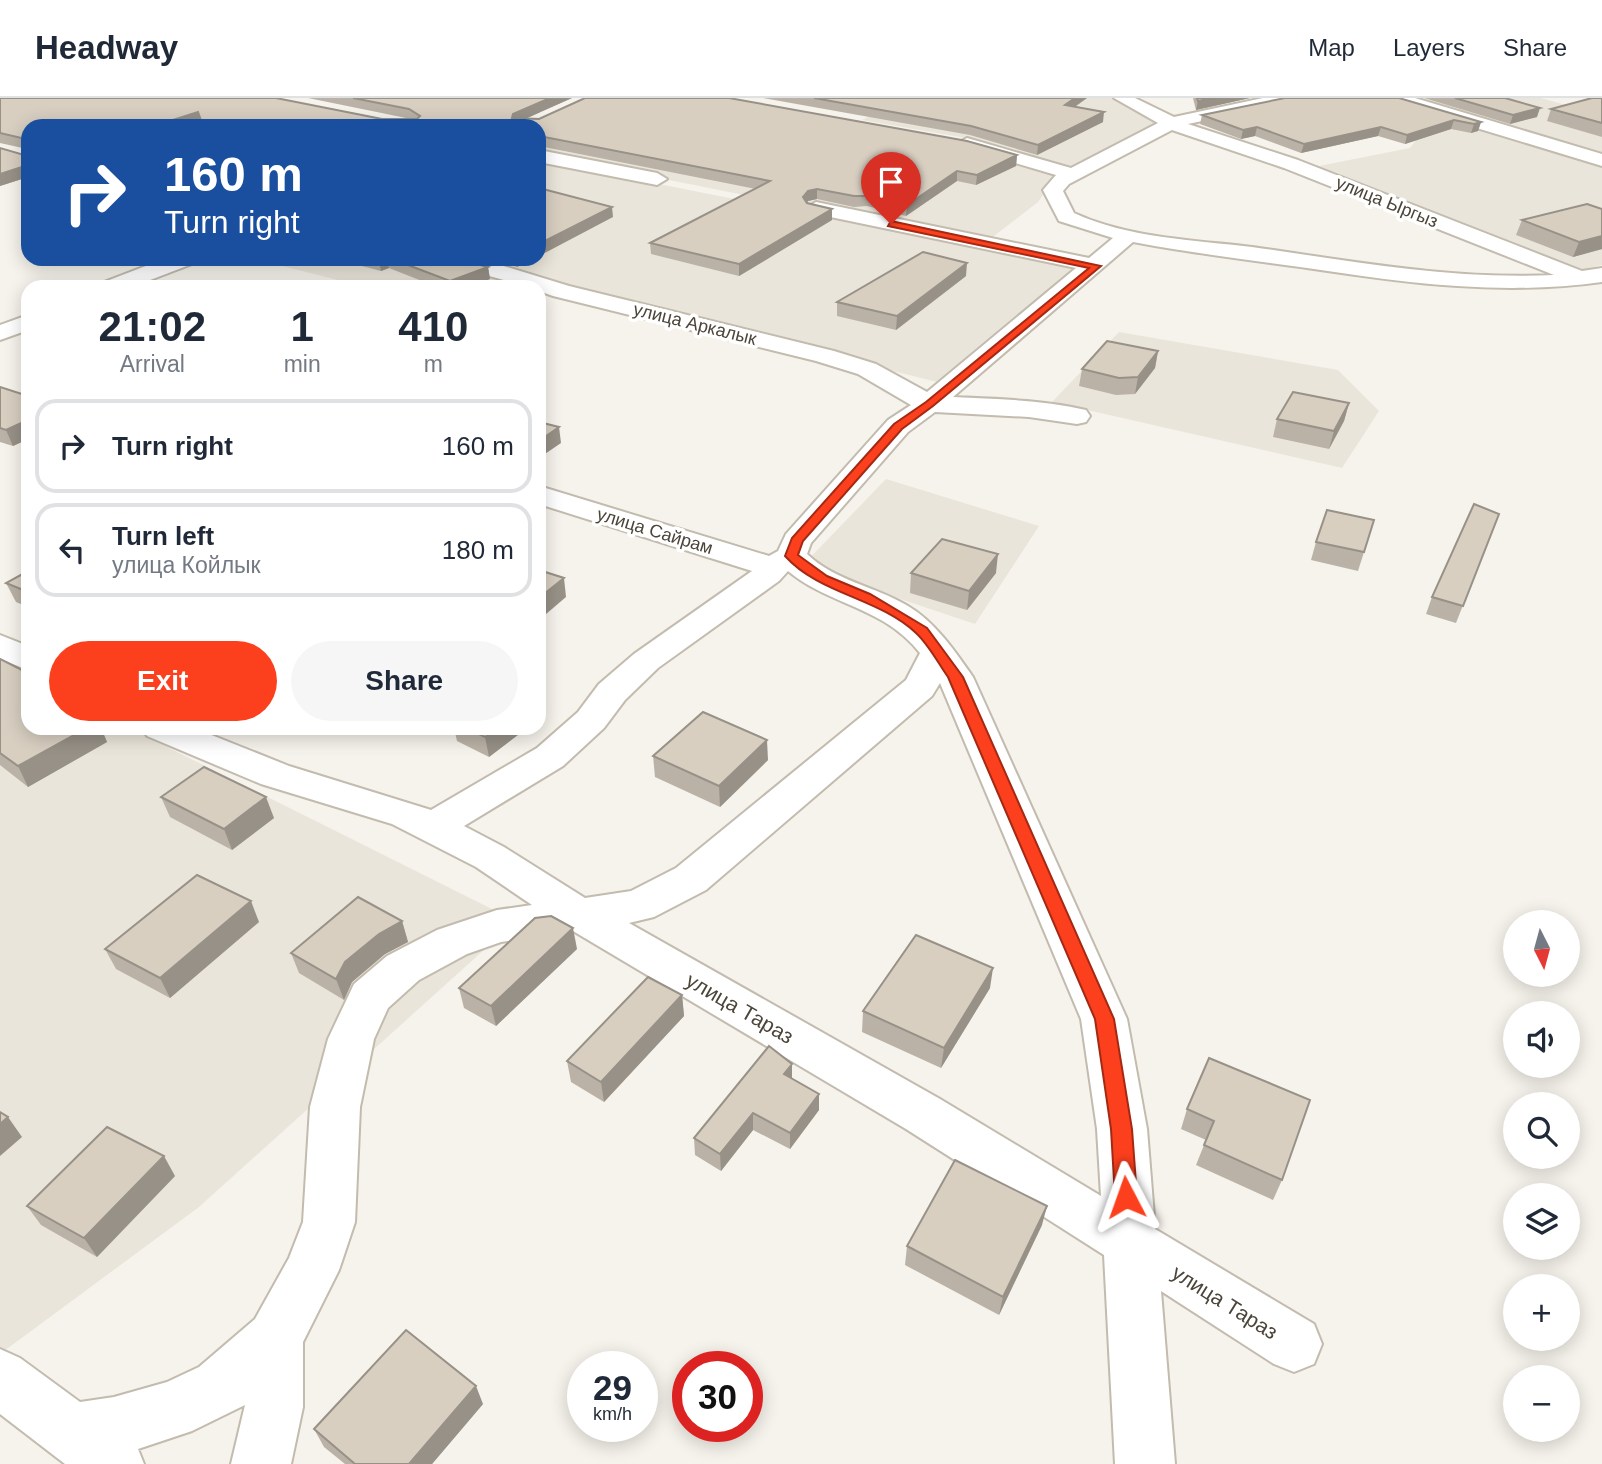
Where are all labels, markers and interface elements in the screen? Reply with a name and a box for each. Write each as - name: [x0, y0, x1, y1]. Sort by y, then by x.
- text: Headway: [35, 29, 178, 66]
- text: Map: [1308, 34, 1355, 61]
- text: Layers: [1393, 34, 1465, 61]
- text: Share: [1503, 34, 1567, 61]
- icon: right: [49, 147, 140, 238]
- text: 160 m: [164, 147, 303, 201]
- pin: [861, 152, 921, 224]
- icon: arrive: [872, 163, 910, 201]
- street label: улица Ыргыз: [1333, 172, 1441, 232]
- text: Turn right: [164, 204, 300, 240]
- street label: улица Аркалык: [631, 299, 759, 349]
- text: 21:02: [99, 303, 206, 350]
- text: 1: [290, 303, 314, 350]
- text: 410: [398, 303, 468, 350]
- text: Arrival: [120, 351, 185, 377]
- text: min: [284, 351, 321, 377]
- text: m: [424, 351, 443, 377]
- icon: right: [53, 427, 91, 465]
- text: Turn right: [112, 431, 233, 461]
- text: 160 m: [442, 431, 514, 461]
- street label: улица Сайрам: [595, 504, 715, 558]
- text: Turn left: [112, 521, 214, 551]
- icon: left: [53, 531, 91, 569]
- text: 180 m: [442, 535, 514, 565]
- text: улица Койлык: [112, 552, 261, 578]
- button: Exit: [49, 641, 277, 721]
- button: Share: [291, 641, 518, 721]
- north arrow: [1503, 910, 1580, 987]
- map controls: [1503, 910, 1580, 1442]
- street label: улица Тараз: [682, 968, 798, 1048]
- button: sound: [1503, 1001, 1580, 1078]
- button: search: [1503, 1092, 1580, 1169]
- position arrow: [1089, 1160, 1163, 1234]
- button: layers: [1503, 1183, 1580, 1260]
- street label: улица Тараз: [1168, 1260, 1282, 1344]
- button: +: [1503, 1274, 1580, 1351]
- speed limit sign: 30: [672, 1351, 763, 1442]
- button: −: [1503, 1365, 1580, 1442]
- text: 29: [593, 1368, 632, 1407]
- text: km/h: [593, 1404, 632, 1424]

